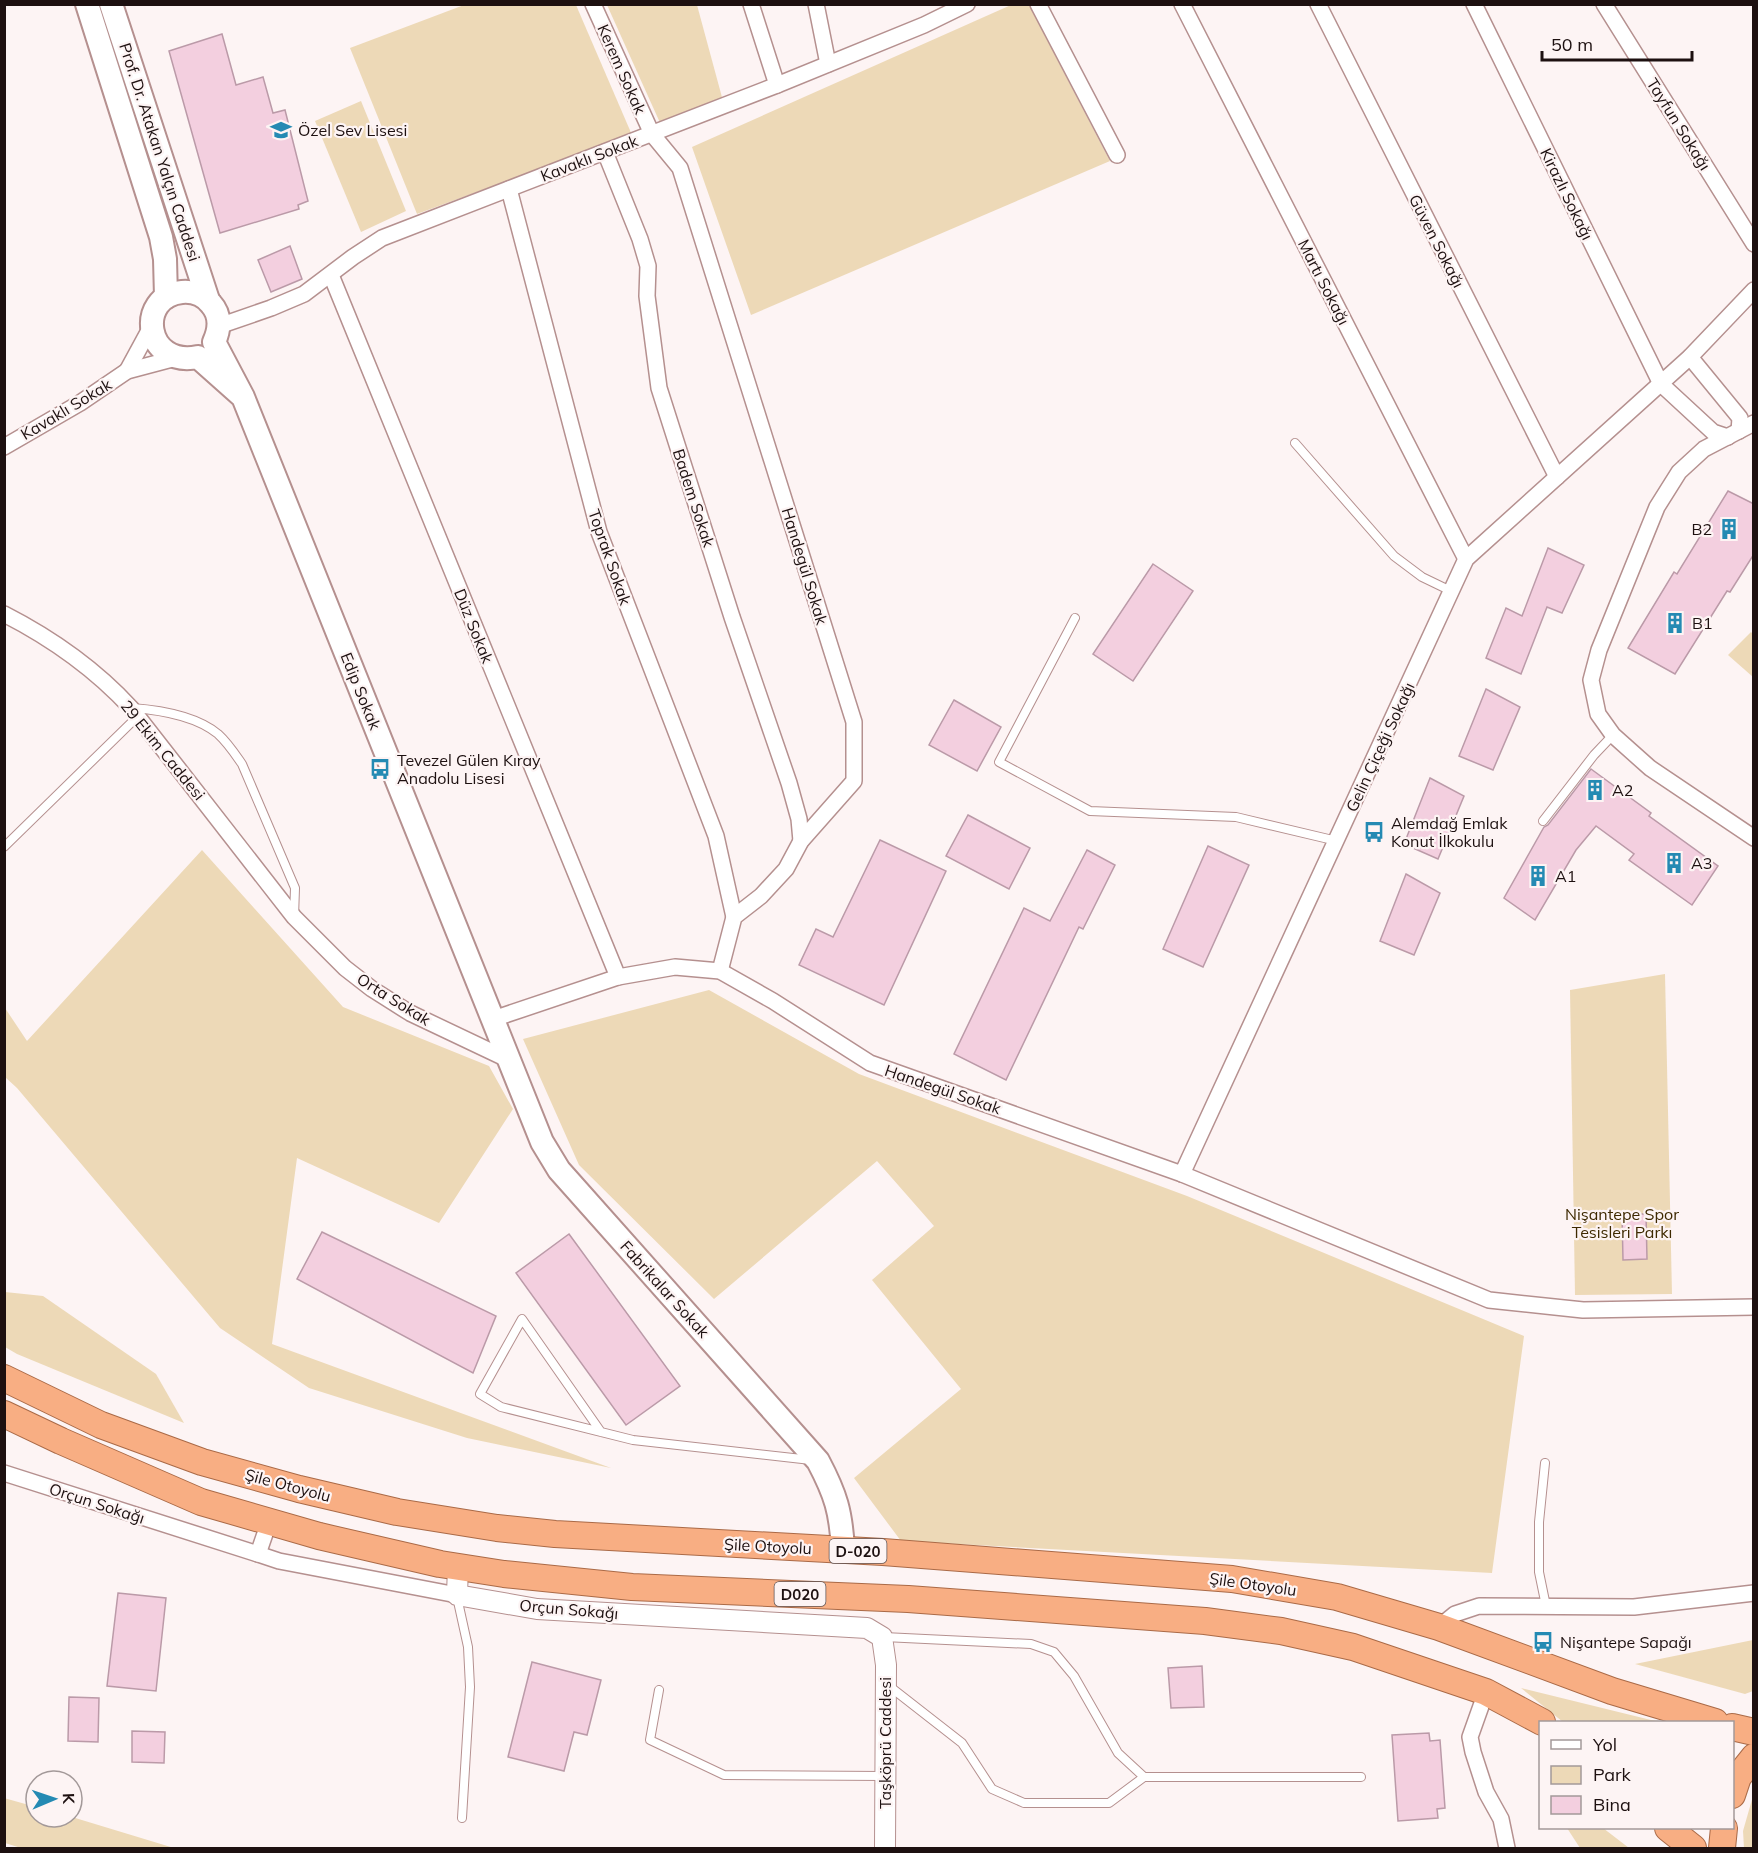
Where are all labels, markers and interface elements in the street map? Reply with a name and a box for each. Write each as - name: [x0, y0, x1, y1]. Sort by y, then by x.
- street label: Kerem Sokak: [593, 21, 651, 118]
- scale bar: [1542, 24, 1692, 62]
- text: 50 m: [1551, 33, 1593, 56]
- street label: Prof. Dr. Atakan Yalçın Caddesi: [115, 40, 205, 264]
- street label: Tayfun Sokağı: [1643, 74, 1715, 174]
- school or university icon: Özel Sev Lisesi: [269, 118, 293, 142]
- place label: Özel Sev Lisesi: [298, 120, 407, 140]
- street label: Kavaklı Sokak: [537, 130, 641, 186]
- street label: Kirazlı Sokağı: [1536, 145, 1598, 243]
- street label: Güven Sokağı: [1405, 191, 1469, 291]
- street label: Martı Sokağı: [1294, 236, 1354, 328]
- street label: Kavaklı Sokak: [17, 374, 116, 444]
- street label: Badem Sokak: [669, 446, 720, 550]
- street label: Handegül Sokak: [778, 505, 833, 628]
- street label: Toprak Sokak: [584, 506, 636, 608]
- building icon: B2: [1717, 517, 1741, 541]
- place label: B2: [1692, 519, 1712, 539]
- street label: Düz Sokak: [450, 586, 498, 667]
- building icon: B1: [1663, 611, 1687, 635]
- place label: B1: [1692, 613, 1712, 633]
- street label: Edip Sokak: [336, 649, 386, 733]
- street label: Gelin Çiçeği Sokağı: [1341, 679, 1419, 815]
- street label: 29 Ekim Caddesi: [117, 696, 209, 804]
- place label: Tevezel Gülen Kıray Anadolu Lisesi: [397, 750, 541, 788]
- bus stop icon: Tevezel Gülen Kıray Anadolu Lisesi: [368, 757, 392, 781]
- building icon: A2: [1583, 778, 1607, 802]
- place label: A2: [1612, 780, 1633, 800]
- place label: Alemdağ Emlak Konut İlkokulu: [1391, 813, 1508, 851]
- bus stop icon: Alemdağ Emlak Konut İlkokulu: [1362, 820, 1386, 844]
- building icon: A3: [1662, 851, 1686, 875]
- place label: A3: [1691, 853, 1712, 873]
- building icon: A1: [1526, 864, 1550, 888]
- place label: A1: [1555, 866, 1576, 886]
- street label: Orta Sokak: [353, 969, 435, 1030]
- street label: Handegül Sokak: [882, 1060, 1004, 1118]
- park label: Nişantepe Spor Tesisleri Parkı: [1565, 1204, 1679, 1242]
- street label: Fabrikalar Sokak: [616, 1236, 714, 1342]
- street label: Şile Otoyolu: [243, 1464, 333, 1506]
- street label: Orçun Sokağı: [47, 1478, 147, 1528]
- street label: Şile Otoyolu: [724, 1534, 812, 1558]
- road number: D-020: [830, 1539, 886, 1563]
- street label: Şile Otoyolu: [1208, 1568, 1298, 1600]
- road number: D020: [774, 1582, 826, 1606]
- street label: Orçun Sokağı: [519, 1595, 619, 1623]
- bus stop icon: Nişantepe Sapağı: [1531, 1630, 1555, 1654]
- place label: Nişantepe Sapağı: [1560, 1632, 1692, 1652]
- street label: Taşköprü Caddesi: [875, 1677, 895, 1809]
- legend: [1539, 1721, 1734, 1829]
- text: Yol: [1592, 1733, 1617, 1756]
- text: Park: [1593, 1763, 1632, 1786]
- north arrow: [24, 1769, 84, 1829]
- text: K: [59, 1793, 79, 1805]
- text: Bina: [1593, 1793, 1631, 1816]

